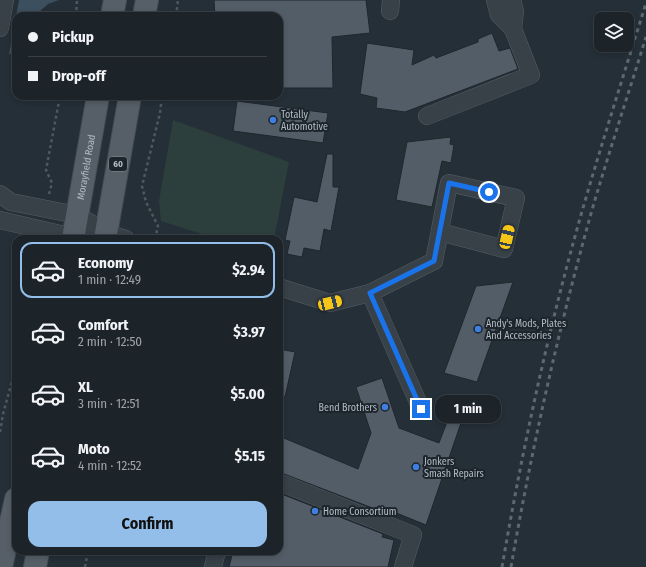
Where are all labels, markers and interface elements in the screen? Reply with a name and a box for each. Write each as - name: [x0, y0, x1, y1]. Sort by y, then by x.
- map controls: [594, 12, 634, 52]
- button: layers: [594, 12, 634, 52]
- text: Pickup: [52, 28, 94, 46]
- text: Drop-off: [52, 67, 106, 85]
- place label: Totally Automotive: [281, 109, 328, 133]
- marker: Totally Automotive: [268, 115, 278, 125]
- street label: Morayfield Road: [75, 134, 98, 201]
- road number: 60: [109, 157, 127, 171]
- route start: [480, 183, 498, 201]
- car: [498, 224, 516, 250]
- icon: car: [30, 252, 66, 288]
- text: Economy: [78, 254, 133, 272]
- text: $2.94: [232, 261, 265, 279]
- text: 1 min · 12:49: [78, 272, 141, 287]
- car: [317, 294, 343, 312]
- icon: car: [30, 314, 66, 350]
- text: Comfort: [78, 316, 129, 334]
- place label: Andy's Mods, Plates And Accessories: [486, 318, 566, 342]
- text: $3.97: [233, 323, 265, 341]
- marker: Andy's Mods, Plates And Accessories: [473, 324, 483, 334]
- text: 2 min · 12:50: [78, 334, 142, 349]
- icon: car: [30, 376, 66, 412]
- text: XL: [78, 378, 93, 396]
- text: $5.00: [231, 385, 265, 403]
- callout: 1 min: [435, 395, 501, 423]
- text: 3 min · 12:51: [78, 396, 140, 411]
- route end: [412, 400, 430, 418]
- text: 1 min: [454, 401, 482, 416]
- place label: Bend Brothers: [319, 402, 377, 414]
- marker: Bend Brothers: [380, 402, 390, 412]
- icon: car: [30, 438, 66, 474]
- text: Moto: [78, 440, 110, 458]
- text: $5.15: [235, 447, 265, 465]
- place label: Jonkers Smash Repairs: [424, 456, 484, 480]
- text: 4 min · 12:52: [78, 458, 142, 473]
- marker: Jonkers Smash Repairs: [411, 462, 421, 472]
- button: Confirm: [28, 501, 267, 547]
- marker: Home Consortium: [310, 506, 320, 516]
- place label: Home Consortium: [323, 506, 396, 518]

